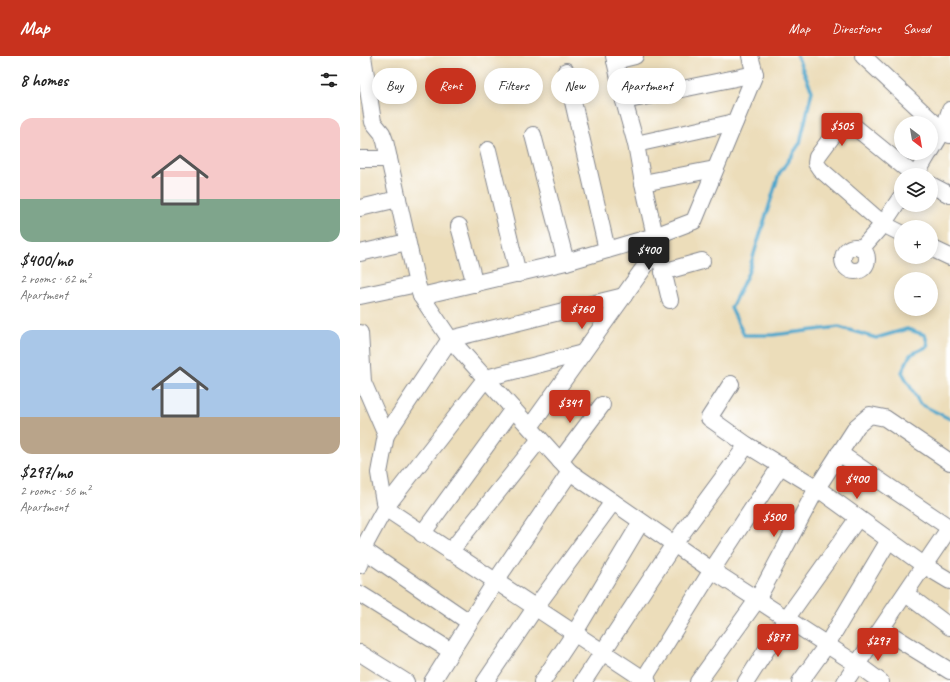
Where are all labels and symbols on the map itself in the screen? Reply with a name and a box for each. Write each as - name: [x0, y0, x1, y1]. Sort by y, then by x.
- pin: $505: [818, 113, 866, 147]
- north arrow: [894, 116, 938, 160]
- pin: $400: [625, 237, 673, 271]
- pin: $760: [558, 296, 606, 330]
- pin: $341: [546, 390, 594, 424]
- pin: $400: [833, 466, 881, 500]
- pin: $500: [750, 504, 798, 538]
- pin: $877: [754, 624, 802, 658]
- pin: $297: [854, 628, 902, 662]

